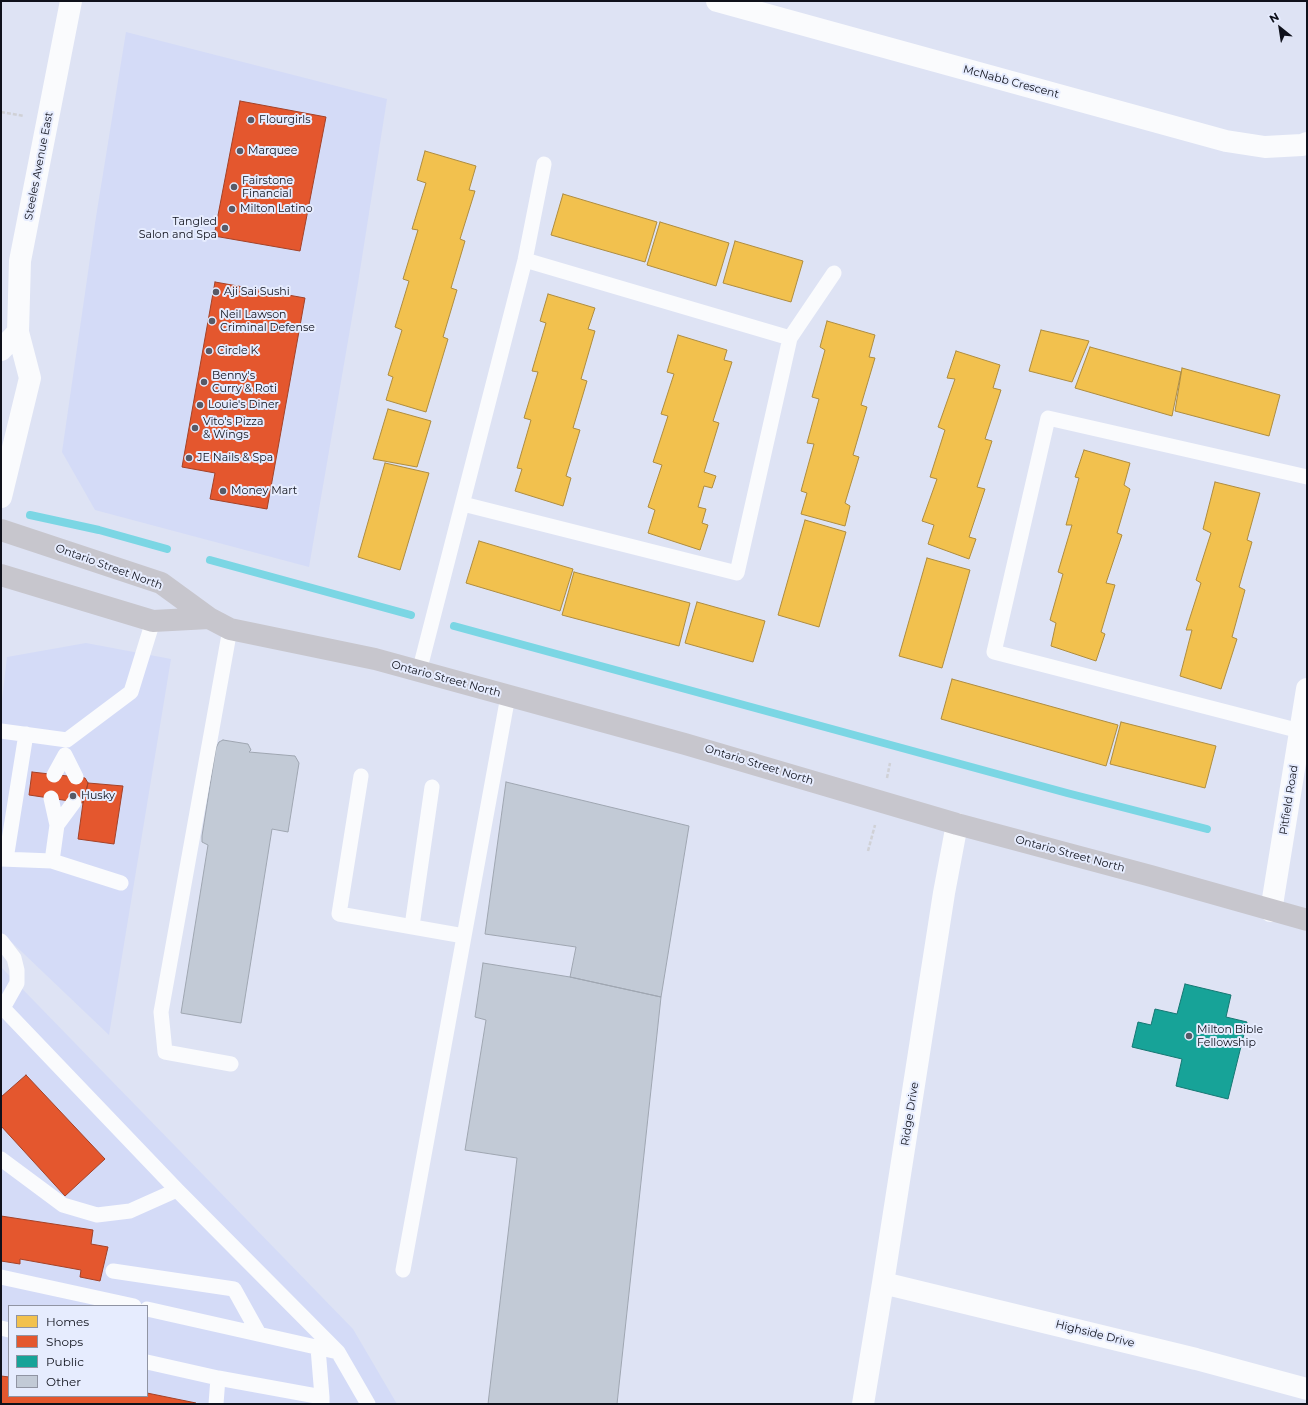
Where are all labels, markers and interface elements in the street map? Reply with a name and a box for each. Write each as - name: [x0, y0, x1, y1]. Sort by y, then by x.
- north arrow: [1260, 8, 1300, 48]
- text: N: [1267, 9, 1281, 26]
- street label: McNabb Crescent: [962, 63, 1060, 101]
- street label: Steeles Avenue East: [22, 111, 56, 221]
- place label: Flourgirls: [259, 113, 311, 127]
- marker: Flourgirls: [246, 115, 256, 125]
- place label: Marquee: [248, 144, 297, 158]
- marker: Marquee: [235, 146, 245, 156]
- place label: Fairstone Financial: [242, 174, 293, 200]
- marker: Fairstone Financial: [229, 182, 239, 192]
- place label: Milton Latino: [240, 202, 313, 216]
- marker: Milton Latino: [227, 204, 237, 214]
- place label: Tangled Salon and Spa: [139, 215, 217, 241]
- marker: Tangled Salon and Spa: [220, 223, 230, 233]
- place label: Aji Sai Sushi: [224, 285, 290, 299]
- marker: Aji Sai Sushi: [211, 287, 221, 297]
- place label: Neil Lawson Criminal Defense: [220, 308, 315, 334]
- marker: Neil Lawson Criminal Defense: [207, 316, 217, 326]
- place label: Circle K: [217, 344, 258, 358]
- marker: Circle K: [204, 346, 214, 356]
- place label: Benny's Curry & Roti: [212, 369, 277, 395]
- marker: Benny's Curry & Roti: [199, 377, 209, 387]
- place label: Louie's Diner: [208, 398, 279, 412]
- marker: Louie's Diner: [195, 400, 205, 410]
- place label: Vito's Pizza & Wings: [203, 415, 263, 441]
- marker: Vito's Pizza & Wings: [190, 423, 200, 433]
- place label: JE Nails & Spa: [197, 451, 273, 465]
- marker: JE Nails & Spa: [184, 453, 194, 463]
- place label: Money Mart: [231, 484, 297, 498]
- marker: Money Mart: [218, 486, 228, 496]
- street label: Ontario Street North: [54, 541, 164, 593]
- street label: Ontario Street North: [390, 658, 502, 700]
- street label: Ontario Street North: [703, 742, 815, 788]
- street label: Pitfield Road: [1277, 764, 1301, 836]
- place label: Husky: [81, 789, 115, 803]
- marker: Husky: [68, 791, 78, 801]
- street label: Ontario Street North: [1014, 833, 1126, 875]
- place label: Milton Bible Fellowship: [1197, 1023, 1263, 1049]
- marker: Milton Bible Fellowship: [1184, 1031, 1194, 1041]
- street label: Ridge Drive: [898, 1081, 922, 1147]
- legend: [8, 1305, 148, 1397]
- text: Homes: [46, 1314, 89, 1329]
- street label: Highside Drive: [1054, 1318, 1136, 1350]
- text: Shops: [46, 1334, 83, 1349]
- text: Public: [46, 1354, 84, 1369]
- text: Other: [46, 1374, 81, 1389]

